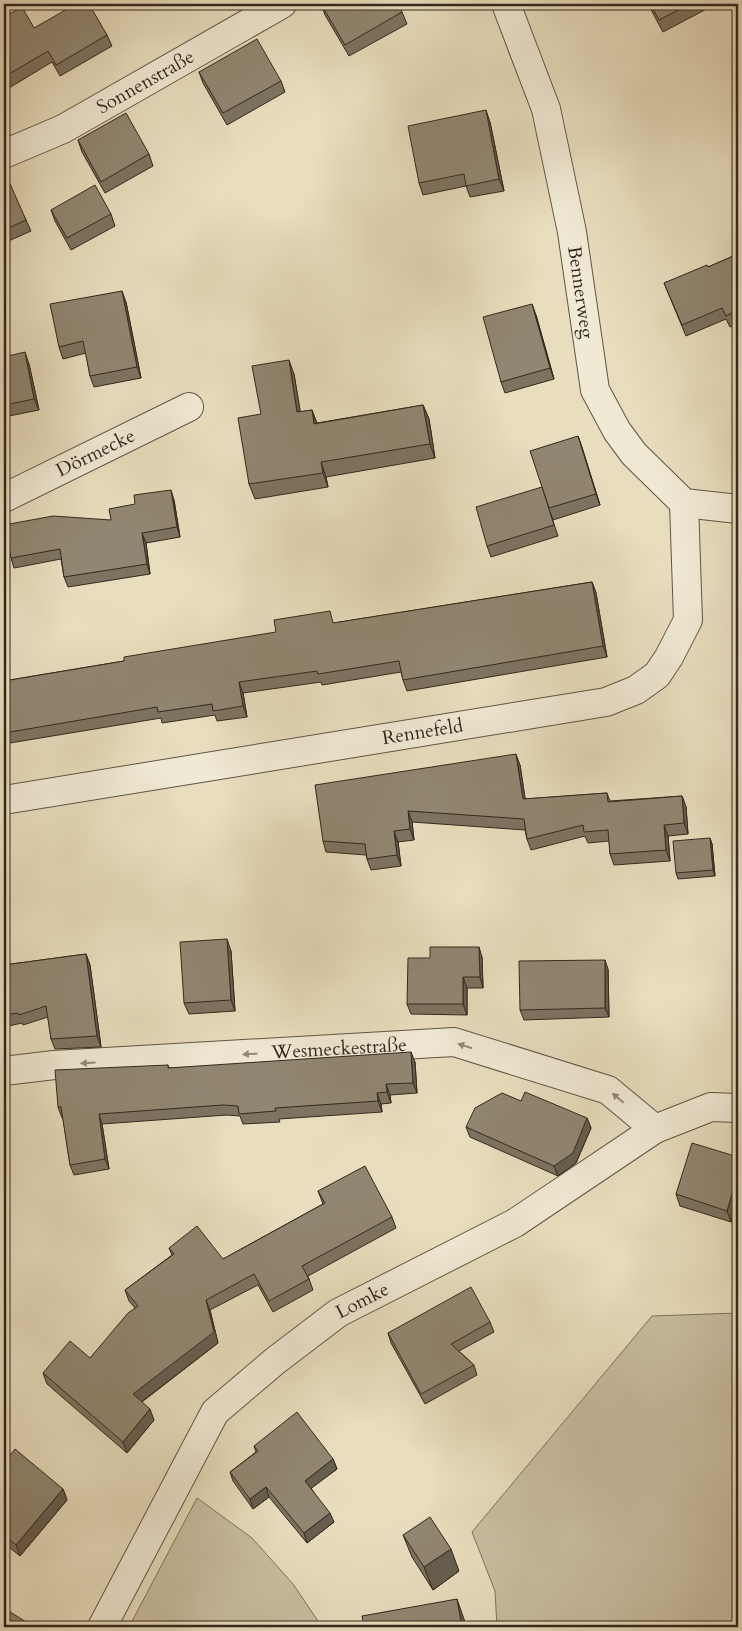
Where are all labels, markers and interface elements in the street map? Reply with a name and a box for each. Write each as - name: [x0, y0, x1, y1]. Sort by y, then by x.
- street label: Sonnenstraße: [92, 44, 199, 120]
- street label: Bennerweg: [561, 244, 600, 341]
- street label: Dörmecke: [52, 423, 139, 483]
- street label: Rennefeld: [380, 712, 465, 751]
- street label: Wesmeckestraße: [270, 1032, 408, 1066]
- one-way arrow: [457, 1041, 472, 1049]
- one-way arrow: [242, 1051, 258, 1059]
- one-way arrow: [80, 1060, 96, 1068]
- one-way arrow: [612, 1092, 624, 1104]
- street label: Lomke: [331, 1276, 393, 1325]

